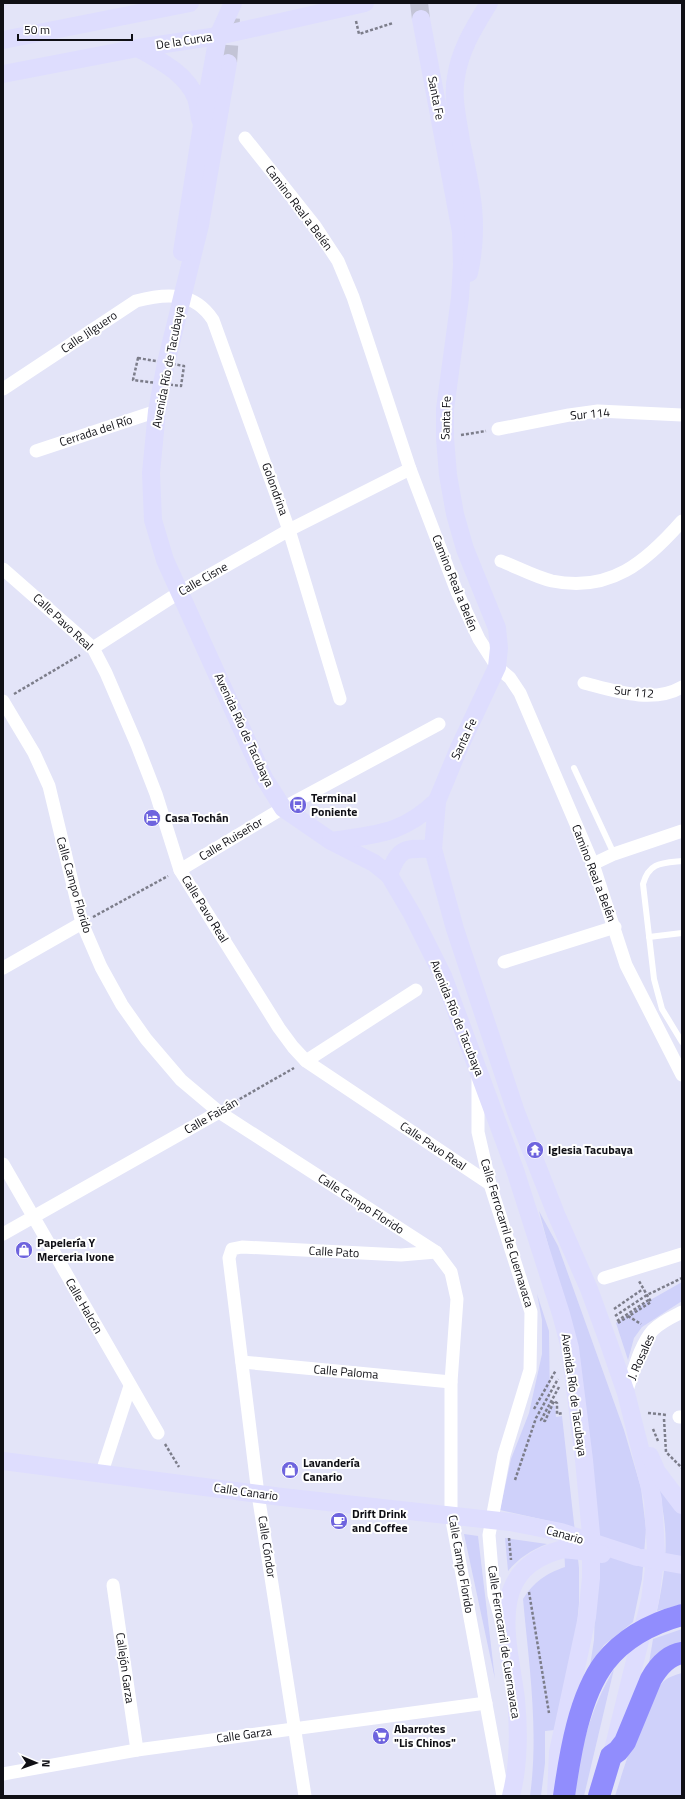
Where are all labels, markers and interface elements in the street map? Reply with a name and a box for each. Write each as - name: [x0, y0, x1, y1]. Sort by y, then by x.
- scale bar: [18, 16, 132, 42]
- text: 50 m: [24, 20, 50, 39]
- street label: De la Curva: [155, 27, 213, 54]
- street label: Santa Fe: [423, 75, 450, 121]
- street label: Camino Real a Belén: [261, 161, 338, 254]
- street label: Avenida Río de Tacubaya: [146, 304, 189, 429]
- street label: Calle Jilguero: [57, 306, 121, 358]
- street label: Santa Fe: [435, 396, 456, 440]
- street label: Sur 114: [569, 402, 611, 425]
- street label: Cerrada del Río: [57, 410, 135, 451]
- street label: Golondrina: [257, 460, 294, 518]
- street label: Camino Real a Belén: [427, 532, 484, 634]
- street label: Calle Cisne: [175, 557, 231, 600]
- street label: Calle Pavo Real: [29, 589, 98, 655]
- street label: Avenida Río de Tacubaya: [210, 670, 279, 790]
- street label: Sur 112: [613, 680, 655, 703]
- street label: Santa Fe: [446, 715, 481, 763]
- place label: Terminal Poniente: [311, 788, 357, 821]
- bus stop icon: Terminal Poniente: [288, 795, 308, 815]
- hotel icon: Casa Tochán: [142, 808, 162, 828]
- place label: Casa Tochán: [165, 808, 229, 827]
- street label: Calle Ruiseñor: [195, 812, 266, 865]
- street label: Camino Real a Belén: [567, 821, 622, 924]
- street label: Calle Campo Florido: [52, 834, 97, 935]
- street label: Calle Pavo Real: [177, 871, 234, 946]
- street label: Avenida Río de Tacubaya: [426, 957, 489, 1079]
- street label: Calle Faisán: [180, 1092, 241, 1139]
- street label: Calle Pavo Real: [396, 1116, 470, 1175]
- temple icon: Iglesia Tacubaya: [525, 1140, 545, 1160]
- place label: Iglesia Tacubaya: [548, 1140, 633, 1159]
- street label: Calle Ferrocarril de Cuernavaca: [476, 1156, 539, 1309]
- street label: Calle Campo Florido: [314, 1169, 408, 1239]
- place label: Papelería Y Merceria Ivone: [37, 1233, 114, 1266]
- shop icon: Papelería Y Merceria Ivone: [14, 1240, 34, 1260]
- street label: Calle Pato: [308, 1241, 360, 1262]
- street label: Calle Halcón: [61, 1274, 108, 1337]
- street label: J. Rosales: [622, 1330, 659, 1383]
- street label: Avenida Río de Tacubaya: [556, 1332, 593, 1457]
- street label: Calle Paloma: [313, 1359, 379, 1384]
- place label: Lavandería Canario: [303, 1453, 360, 1486]
- shop icon: Lavandería Canario: [280, 1460, 300, 1480]
- street label: Calle Canario: [213, 1478, 280, 1505]
- place label: Drift Drink and Coffee: [352, 1504, 408, 1537]
- cafe icon: Drift Drink and Coffee: [329, 1511, 349, 1531]
- street label: Calle Campo Florido: [443, 1513, 479, 1615]
- street label: Calle Cóndor: [253, 1514, 282, 1579]
- street label: Canario: [544, 1520, 586, 1549]
- street label: Calle Ferrocarril de Cuernavaca: [483, 1564, 526, 1720]
- street label: Callejón Garza: [111, 1631, 140, 1705]
- place label: Abarrotes "Lis Chinos": [394, 1719, 456, 1752]
- street label: Calle Garza: [215, 1721, 273, 1748]
- supermarket icon: Abarrotes "Lis Chinos": [371, 1726, 391, 1746]
- north arrow: [16, 1743, 56, 1783]
- text: N: [38, 1759, 54, 1767]

